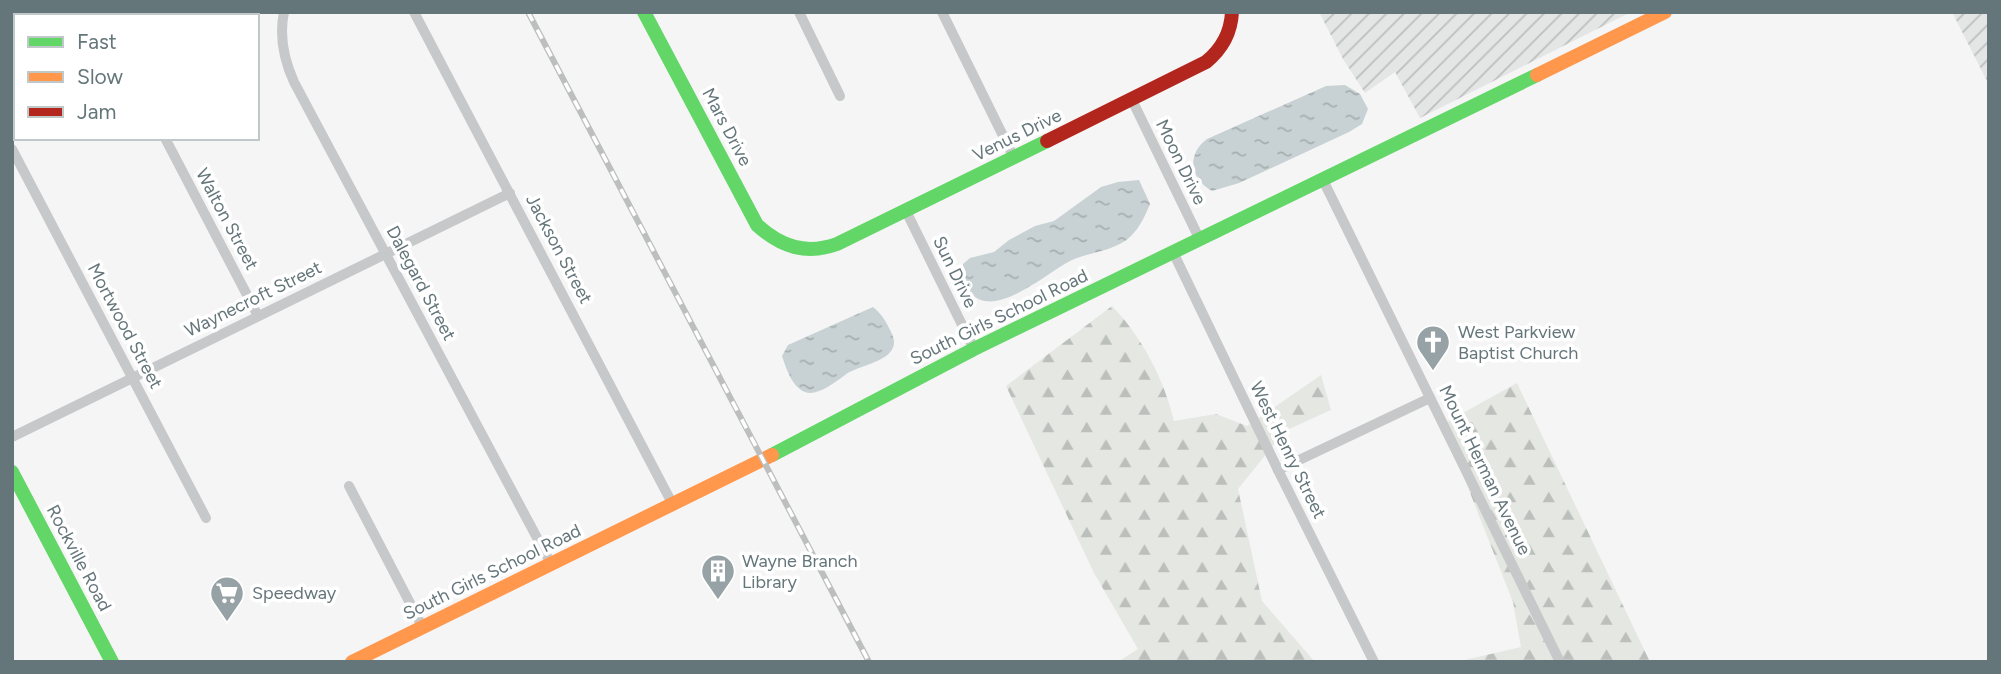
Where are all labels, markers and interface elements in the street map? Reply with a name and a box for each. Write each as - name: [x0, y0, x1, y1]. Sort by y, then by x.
- legend: [14, 14, 259, 140]
- text: Fast: [77, 29, 117, 54]
- text: Slow: [77, 64, 123, 89]
- street label: Mars Drive: [697, 84, 757, 170]
- text: Jam: [77, 99, 116, 124]
- street label: Venus Drive: [969, 104, 1065, 166]
- street label: Moon Drive: [1151, 116, 1211, 208]
- street label: Walton Street: [191, 164, 263, 274]
- street label: Jackson Street: [521, 191, 597, 308]
- street label: Dalegard Street: [382, 222, 461, 344]
- street label: Sun Drive: [928, 232, 982, 312]
- street label: Waynecroft Street: [181, 256, 325, 342]
- street label: Mortwood Street: [83, 260, 167, 393]
- street label: South Girls School Road: [906, 264, 1092, 370]
- place label: West Parkview Baptist Church: [1458, 321, 1578, 364]
- church icon: West Parkview Baptist Church: [1414, 323, 1452, 372]
- street label: West Henry Street: [1245, 378, 1331, 522]
- street label: Mount Herman Avenue: [1434, 381, 1536, 559]
- street label: Rockville Road: [42, 501, 116, 615]
- street label: South Girls School Road: [399, 519, 585, 625]
- place label: Wayne Branch Library: [742, 550, 857, 593]
- building icon: Wayne Branch Library: [699, 552, 737, 601]
- supermarket icon: Speedway: [208, 574, 246, 623]
- place label: Speedway: [252, 582, 337, 604]

